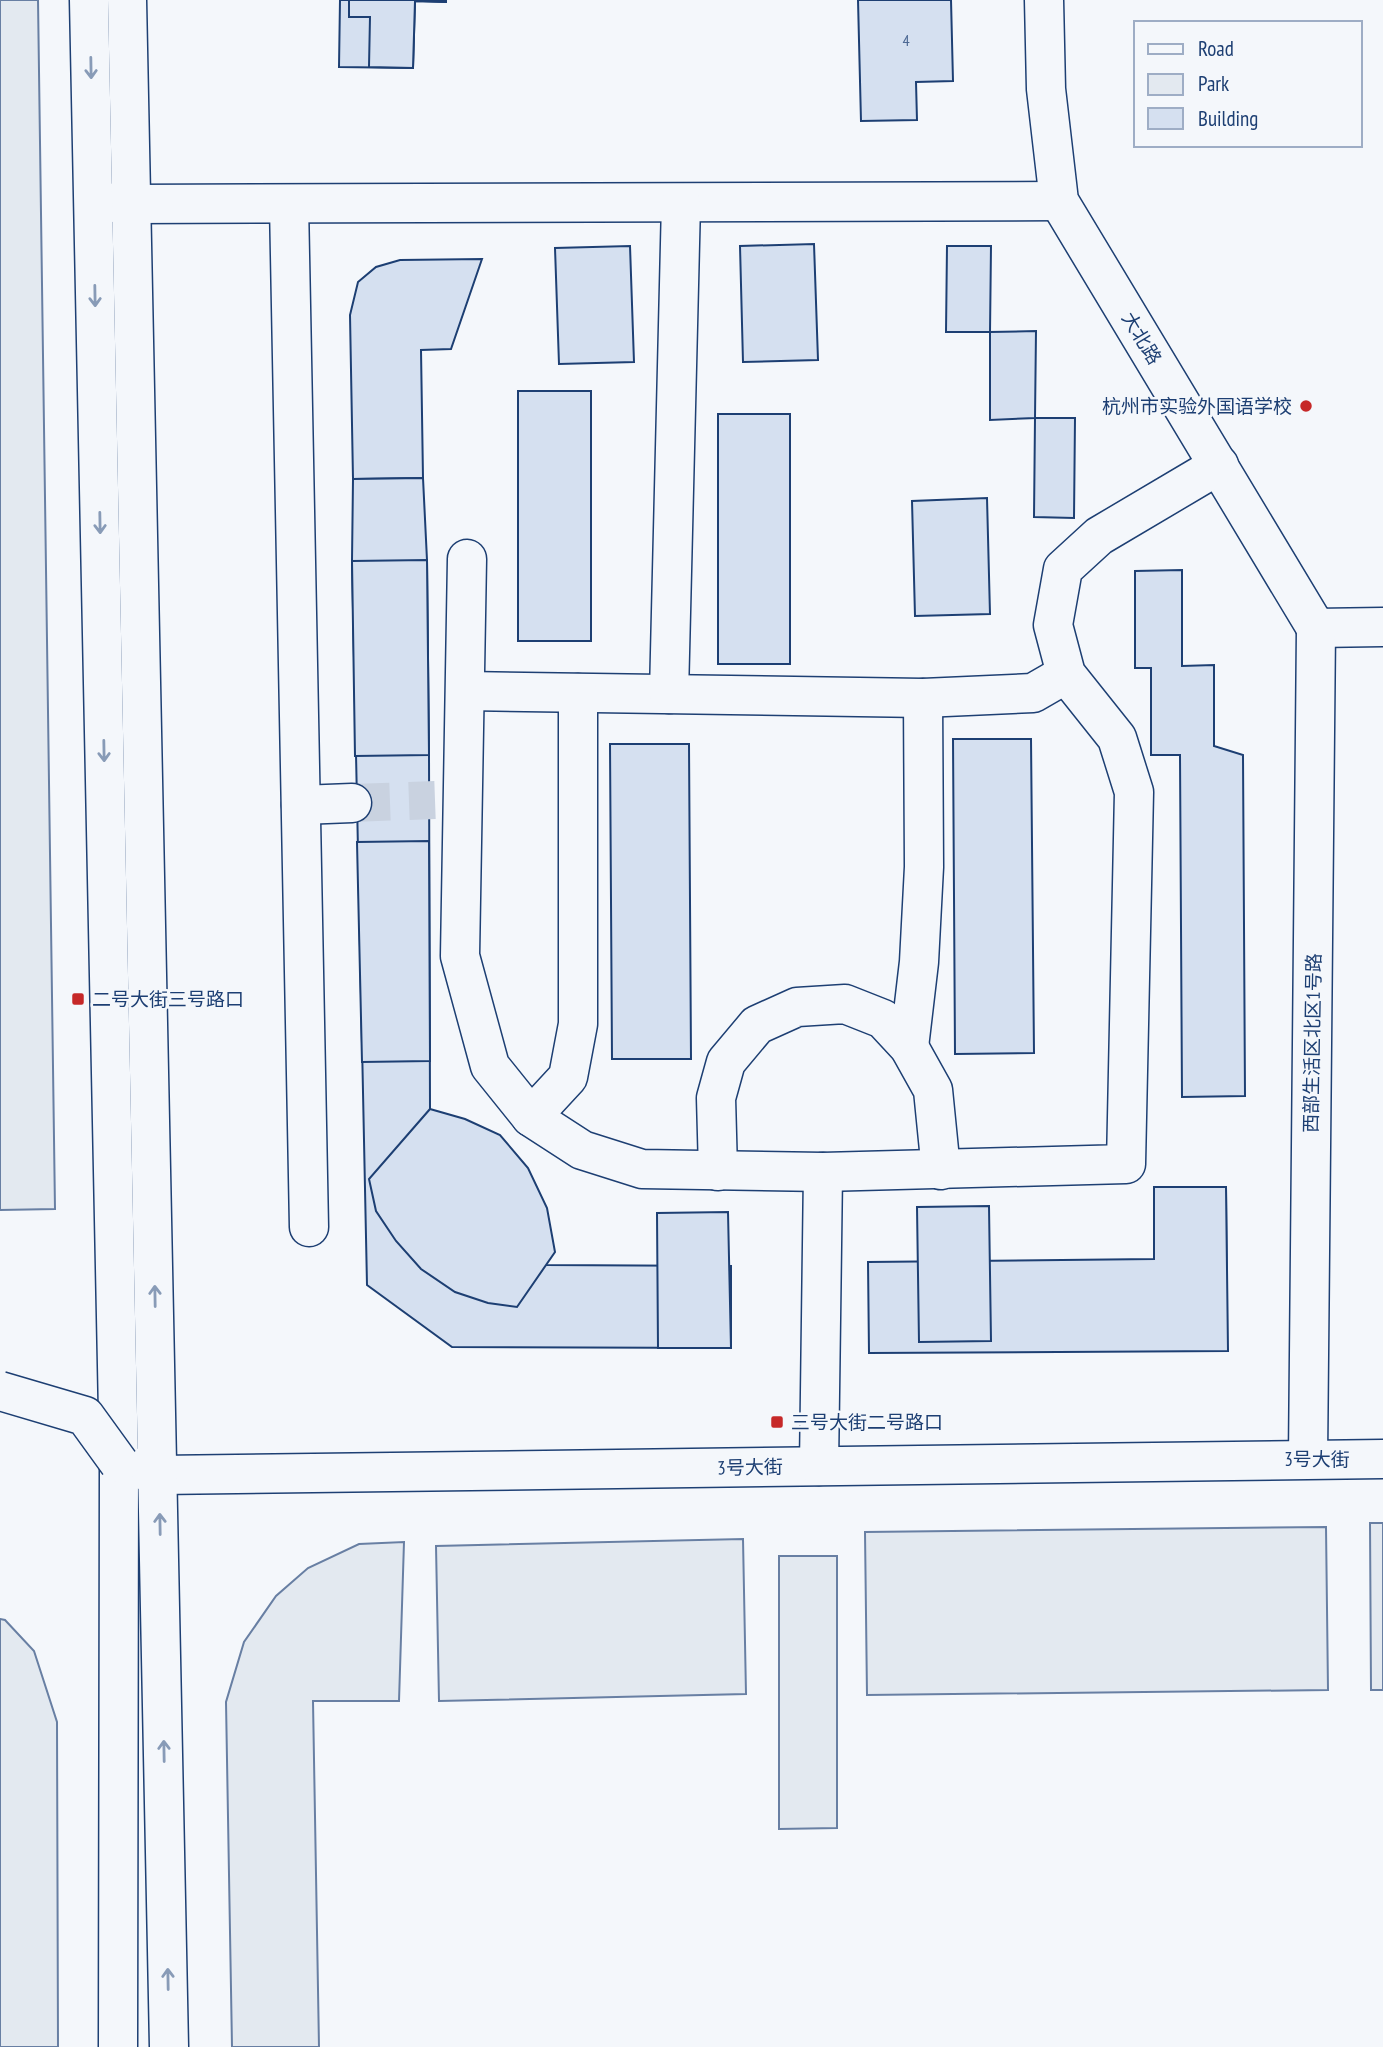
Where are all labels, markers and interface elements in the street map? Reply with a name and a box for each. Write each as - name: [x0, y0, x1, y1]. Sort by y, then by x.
- legend: [1134, 21, 1362, 147]
- house number: 4: [902, 30, 910, 50]
- text: Road: [1198, 35, 1234, 62]
- one-way arrow: [84, 56, 97, 79]
- text: Park: [1198, 70, 1229, 97]
- text: Building: [1198, 105, 1258, 132]
- one-way arrow: [88, 284, 102, 307]
- street label: 大北路: [1117, 307, 1167, 369]
- place label: 杭州市实验外国语学校: [1102, 394, 1292, 418]
- marker: 杭州市实验外国语学校: [1298, 398, 1314, 414]
- one-way arrow: [93, 511, 106, 534]
- one-way arrow: [98, 739, 111, 762]
- street label: 西部生活区北区1号路: [1298, 953, 1326, 1133]
- place label: 二号大街三号路口: [92, 987, 244, 1011]
- marker: 二号大街三号路口: [70, 991, 86, 1007]
- one-way arrow: [148, 1285, 162, 1308]
- place label: 三号大街二号路口: [791, 1410, 943, 1434]
- marker: 三号大街二号路口: [769, 1414, 785, 1430]
- street label: 3号大街: [1284, 1447, 1350, 1471]
- street label: 3号大街: [717, 1454, 783, 1480]
- one-way arrow: [153, 1513, 166, 1536]
- one-way arrow: [157, 1740, 170, 1763]
- one-way arrow: [161, 1968, 175, 1991]

